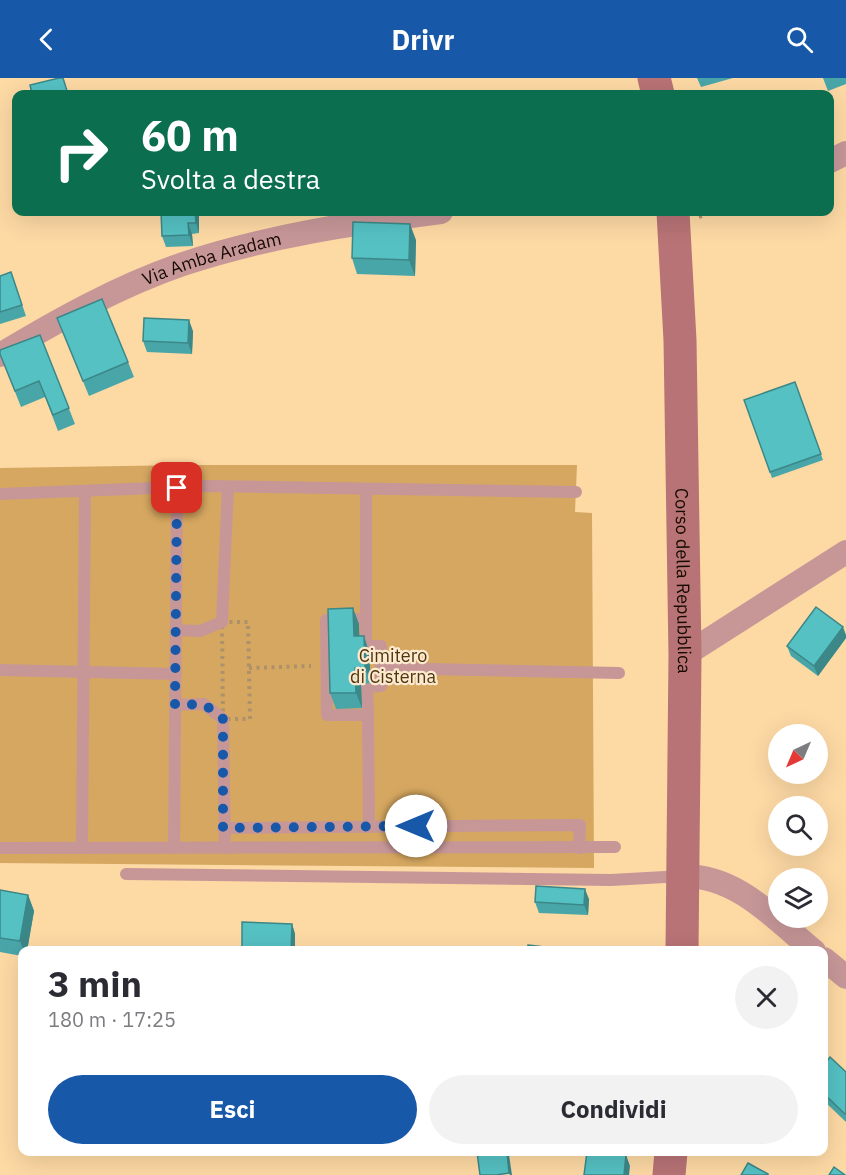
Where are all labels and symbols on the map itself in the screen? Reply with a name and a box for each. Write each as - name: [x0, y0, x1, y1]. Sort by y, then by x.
- street label: Via Amba Aradam: [138, 226, 283, 290]
- pin: [151, 462, 202, 513]
- street label: Corso della Repubblica: [671, 488, 696, 674]
- park label: Cimitero di Cisterna: [350, 644, 436, 688]
- north arrow: [768, 724, 828, 784]
- position arrow: [384, 794, 448, 858]

